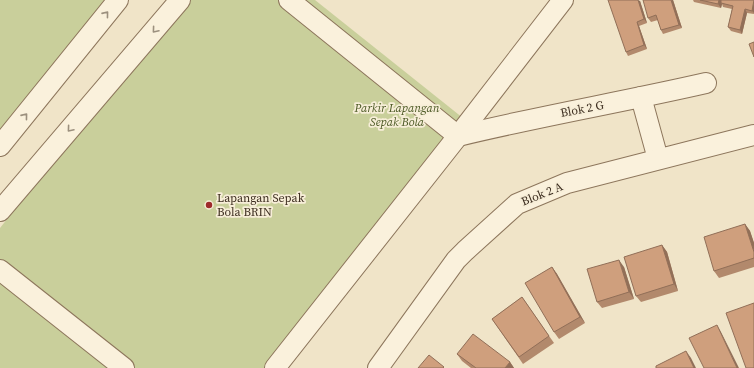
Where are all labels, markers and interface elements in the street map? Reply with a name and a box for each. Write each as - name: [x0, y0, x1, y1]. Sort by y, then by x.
- one-way arrow: [102, 12, 109, 19]
- one-way arrow: [152, 25, 159, 32]
- street label: Blok 2 G: [559, 97, 605, 121]
- park label: Parkir Lapangan Sepak Bola: [353, 100, 440, 130]
- one-way arrow: [20, 113, 27, 120]
- one-way arrow: [68, 124, 75, 131]
- street label: Blok 2 A: [519, 178, 565, 210]
- place label: Lapangan Sepak Bola BRIN: [217, 190, 305, 220]
- marker: Lapangan Sepak Bola BRIN: [204, 200, 214, 210]

